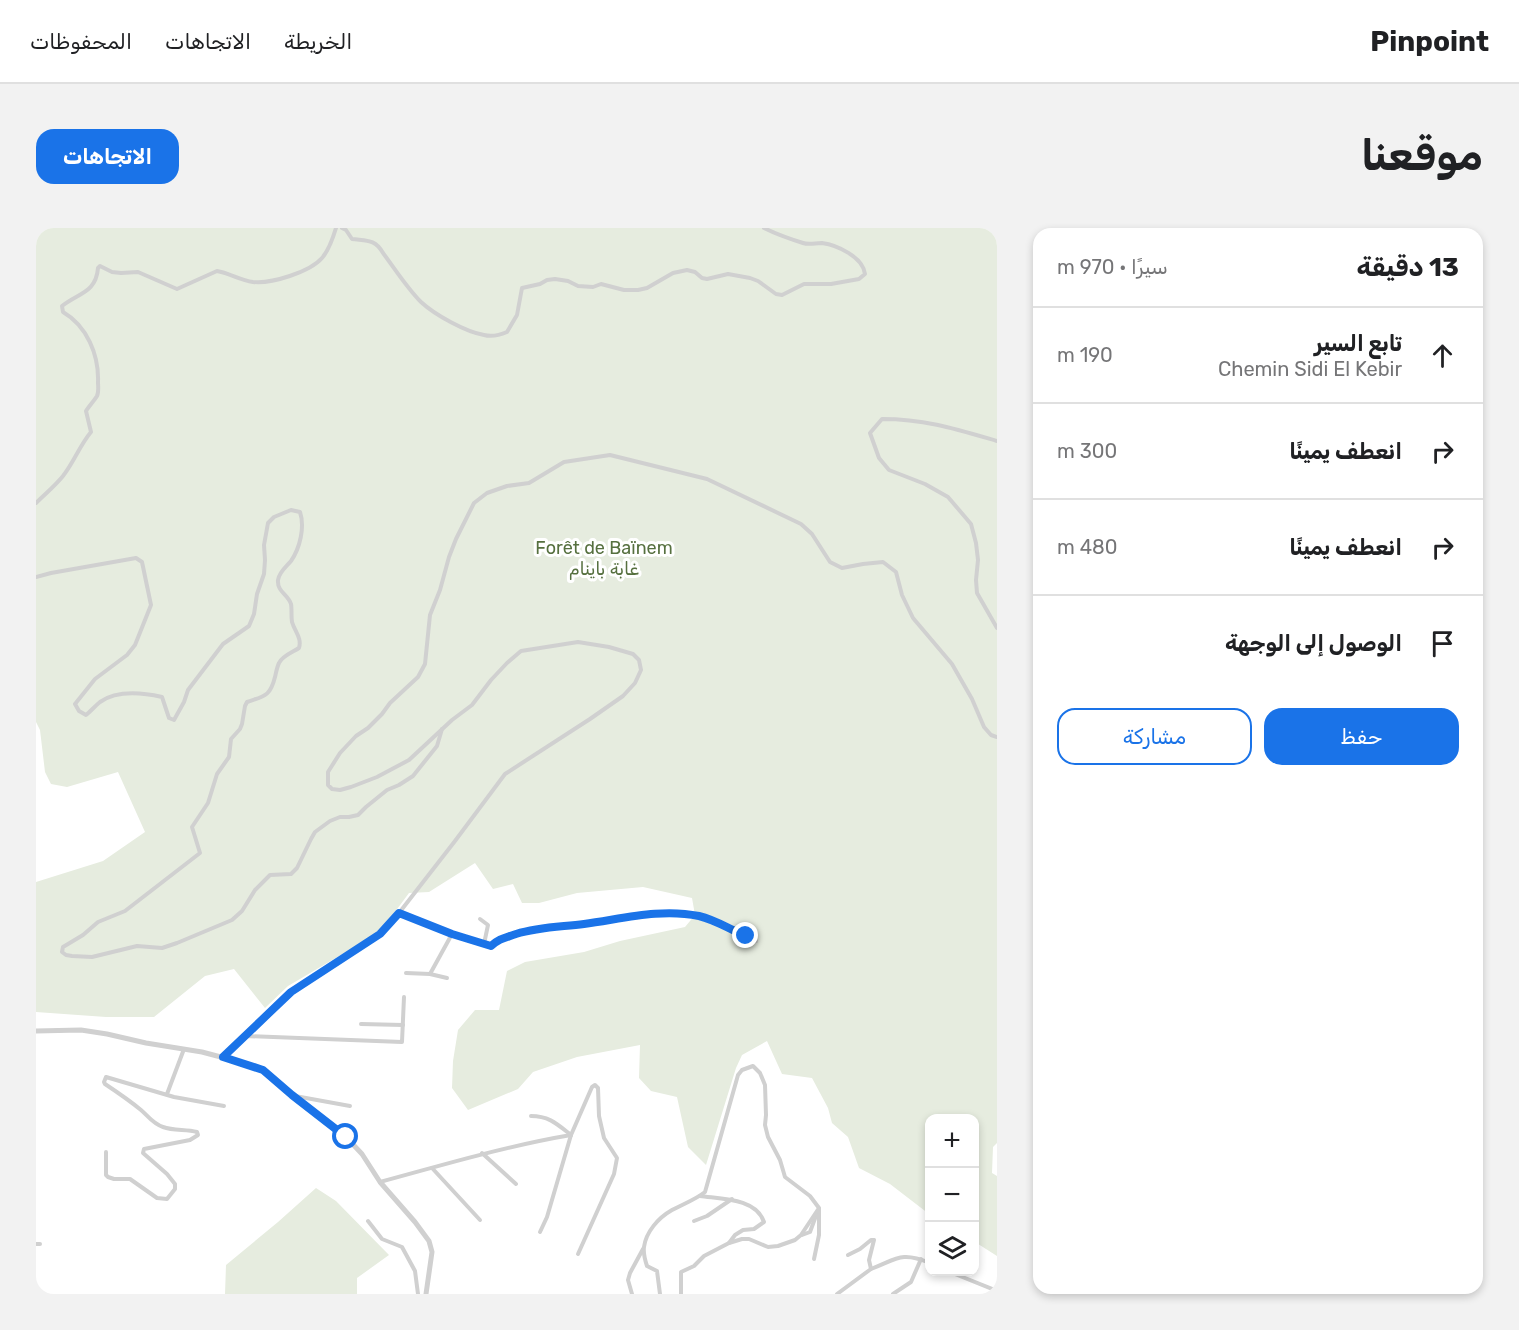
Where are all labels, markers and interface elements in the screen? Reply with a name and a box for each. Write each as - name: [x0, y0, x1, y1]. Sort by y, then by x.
- text: Pinpoint: [1370, 25, 1489, 58]
- text: المحفوظات: [30, 29, 132, 54]
- text: الاتجاهات: [165, 29, 251, 54]
- text: الخريطة: [284, 29, 352, 54]
- button: الاتجاهات: [36, 129, 179, 184]
- text: موقعنا: [1361, 131, 1483, 181]
- text: 13 دقيقة: [1357, 252, 1459, 283]
- text: سيرًا · 970 m: [1057, 255, 1168, 279]
- text: تابع السير: [1314, 330, 1402, 357]
- icon: ahead: [1426, 339, 1459, 372]
- text: 190 m: [1057, 343, 1113, 367]
- text: Chemin Sidi El Kebir: [1218, 357, 1402, 381]
- icon: right: [1426, 435, 1459, 468]
- text: انعطف يمينًا: [1289, 438, 1402, 465]
- text: 300 m: [1057, 439, 1117, 463]
- icon: right: [1426, 531, 1459, 564]
- text: انعطف يمينًا: [1289, 534, 1402, 561]
- text: 480 m: [1057, 535, 1118, 559]
- park label: Forêt de Baïnem غابة باينام: [535, 537, 673, 580]
- icon: arrive: [1426, 627, 1459, 660]
- text: الوصول إلى الوجهة: [1225, 630, 1402, 657]
- button: مشاركة: [1057, 708, 1252, 765]
- button: حفظ: [1264, 708, 1459, 765]
- route end: [732, 922, 758, 948]
- map controls: [925, 1114, 979, 1276]
- button: +: [925, 1114, 979, 1168]
- route start: [332, 1123, 358, 1149]
- button: −: [925, 1168, 979, 1222]
- button: layers: [925, 1222, 979, 1276]

